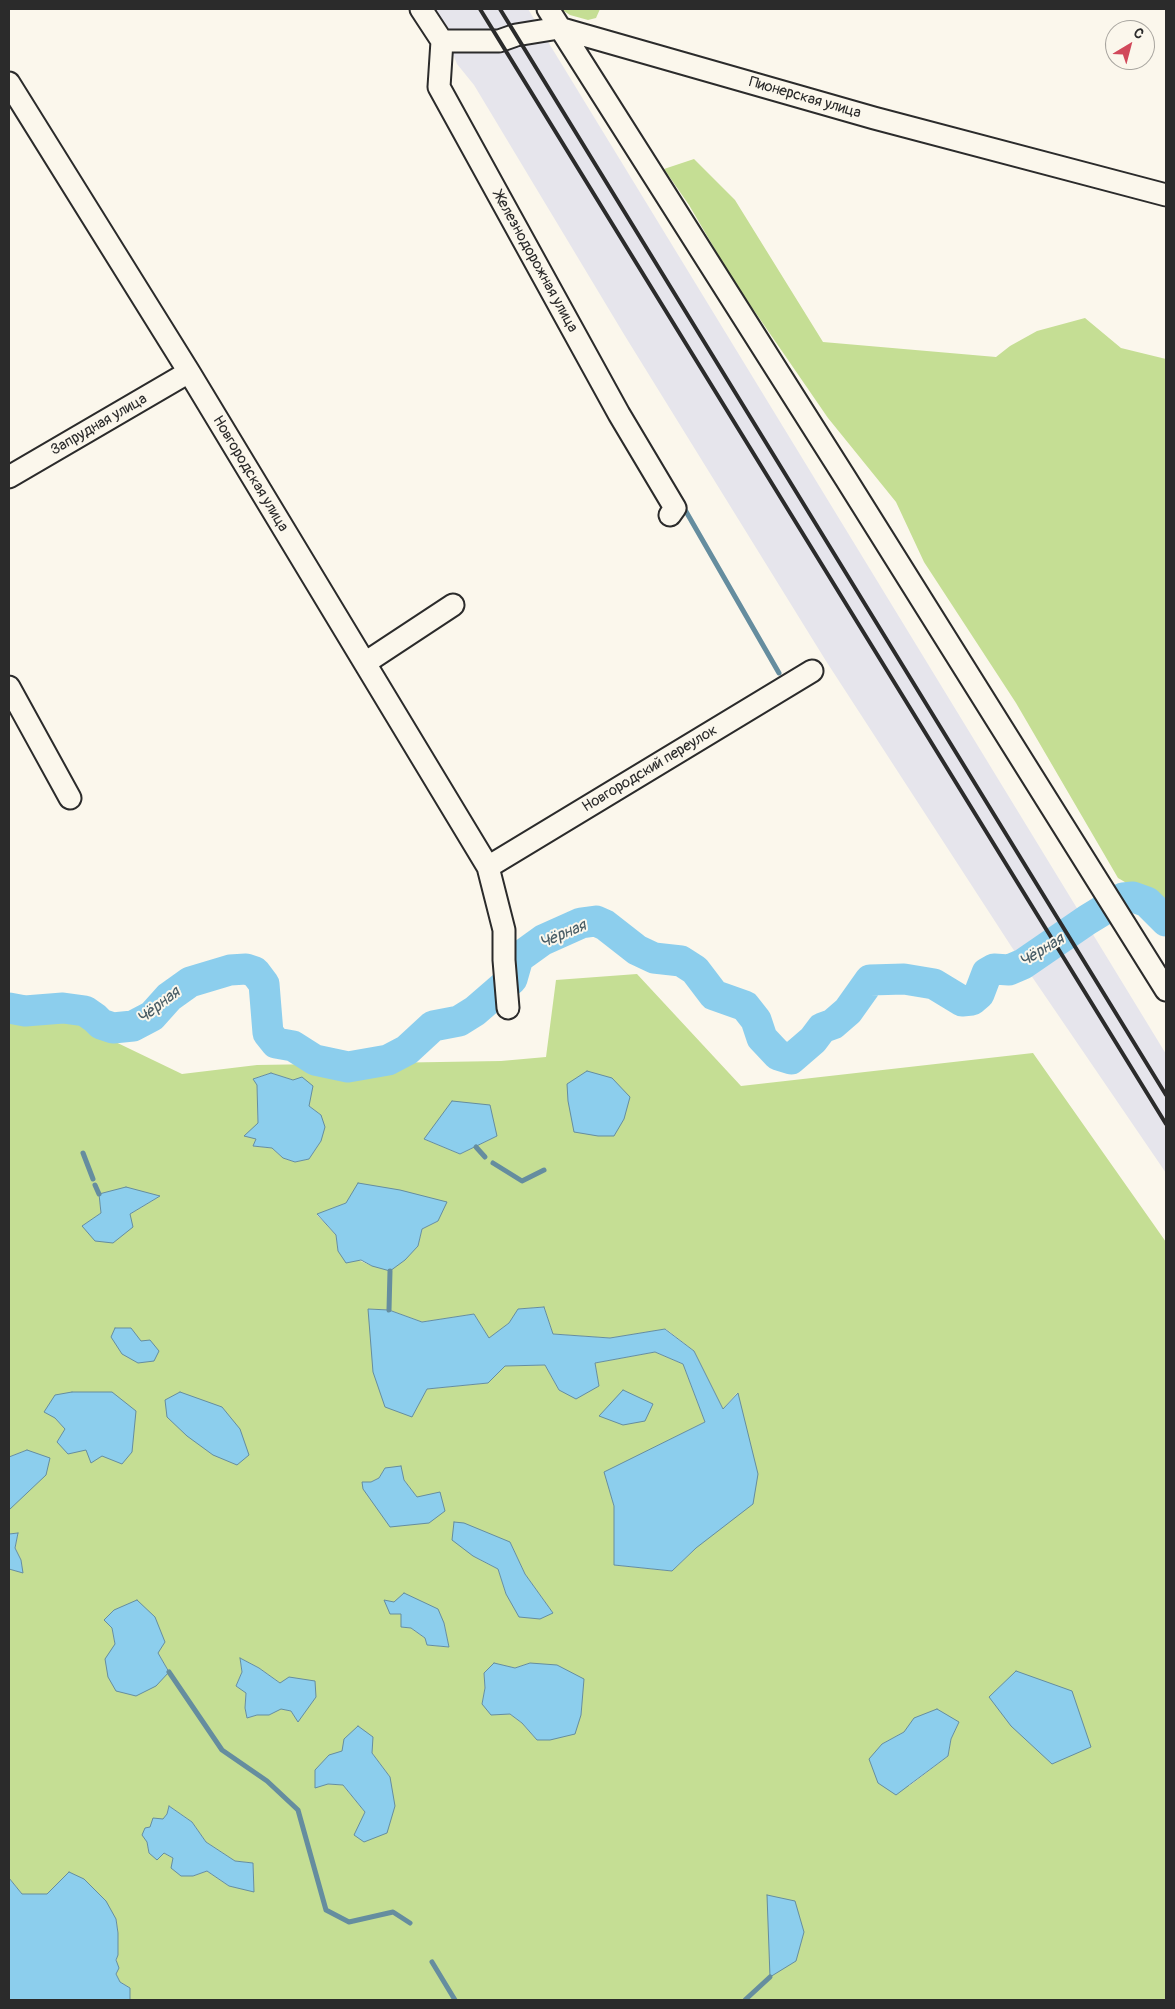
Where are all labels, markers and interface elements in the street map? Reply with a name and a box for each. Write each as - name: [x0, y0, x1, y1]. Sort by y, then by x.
- north arrow: [1105, 20, 1155, 70]
- text: С: [1130, 24, 1147, 43]
- street label: Пионерская улица: [747, 73, 863, 123]
- street label: Железнодорожная улица: [489, 188, 581, 336]
- street label: Запрудная улица: [48, 390, 150, 460]
- street label: Новгородская улица: [208, 413, 292, 535]
- street label: Новгородский переулок: [579, 722, 721, 816]
- water label: Чёрная: [537, 917, 589, 953]
- water label: Чёрная: [1016, 930, 1068, 972]
- water label: Чёрная: [134, 983, 184, 1029]

